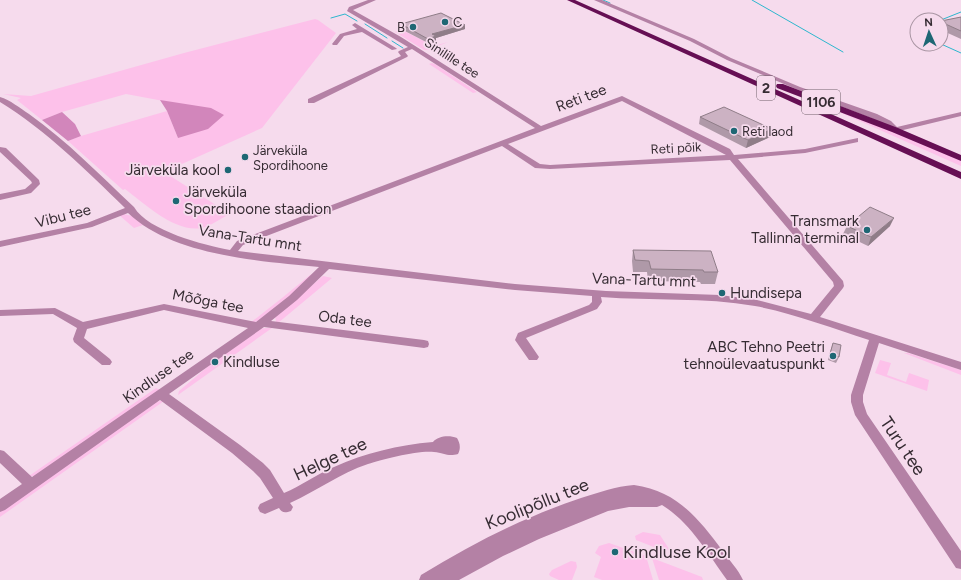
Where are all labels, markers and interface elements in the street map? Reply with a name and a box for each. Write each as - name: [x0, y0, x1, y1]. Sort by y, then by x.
- north arrow: [909, 12, 949, 52]
- place label: C: [453, 15, 462, 30]
- text: N: [924, 16, 933, 29]
- marker: C: [440, 17, 450, 27]
- place label: B: [397, 20, 405, 35]
- marker: B: [408, 22, 418, 32]
- street label: Sinilille tee: [422, 35, 482, 81]
- road number: 2: [757, 76, 775, 100]
- street label: Reti tee: [553, 80, 609, 116]
- road number: 1106: [802, 90, 840, 114]
- place label: Reti laod: [742, 124, 793, 139]
- marker: Reti laod: [729, 126, 739, 136]
- street label: Reti põik: [650, 139, 703, 157]
- place label: Järveküla Spordihoone: [253, 143, 328, 173]
- marker: Järveküla Spordihoone: [240, 152, 250, 162]
- place label: Järveküla kool: [126, 161, 220, 179]
- marker: Järveküla kool: [223, 165, 233, 175]
- place label: Järveküla Spordihoone staadion: [184, 183, 331, 218]
- marker: Järveküla Spordihoone staadion: [171, 196, 181, 206]
- street label: Vibu tee: [33, 200, 93, 232]
- place label: Transmark Tallinna terminal: [751, 212, 860, 247]
- street label: Vana-Tartu mnt: [197, 221, 303, 255]
- marker: Transmark Tallinna terminal: [862, 225, 872, 235]
- street label: Vana-Tartu mnt: [592, 269, 697, 291]
- place label: Hundisepa: [730, 284, 802, 302]
- street label: Mõõga tee: [171, 285, 245, 317]
- marker: Hundisepa: [717, 288, 727, 298]
- street label: Oda tee: [317, 307, 373, 331]
- place label: ABC Tehno Peetri tehnoülevaatuspunkt: [684, 338, 825, 373]
- street label: Kindluse tee: [119, 345, 197, 407]
- marker: ABC Tehno Peetri tehnoülevaatuspunkt: [828, 351, 838, 361]
- place label: Kindluse: [223, 353, 280, 371]
- marker: Kindluse: [210, 357, 220, 367]
- street label: Turu tee: [875, 412, 931, 480]
- street label: Helge tee: [290, 432, 370, 486]
- street label: Koolipõllu tee: [482, 473, 592, 535]
- place label: Kindluse Kool: [623, 541, 731, 563]
- marker: Kindluse Kool: [610, 547, 620, 557]

